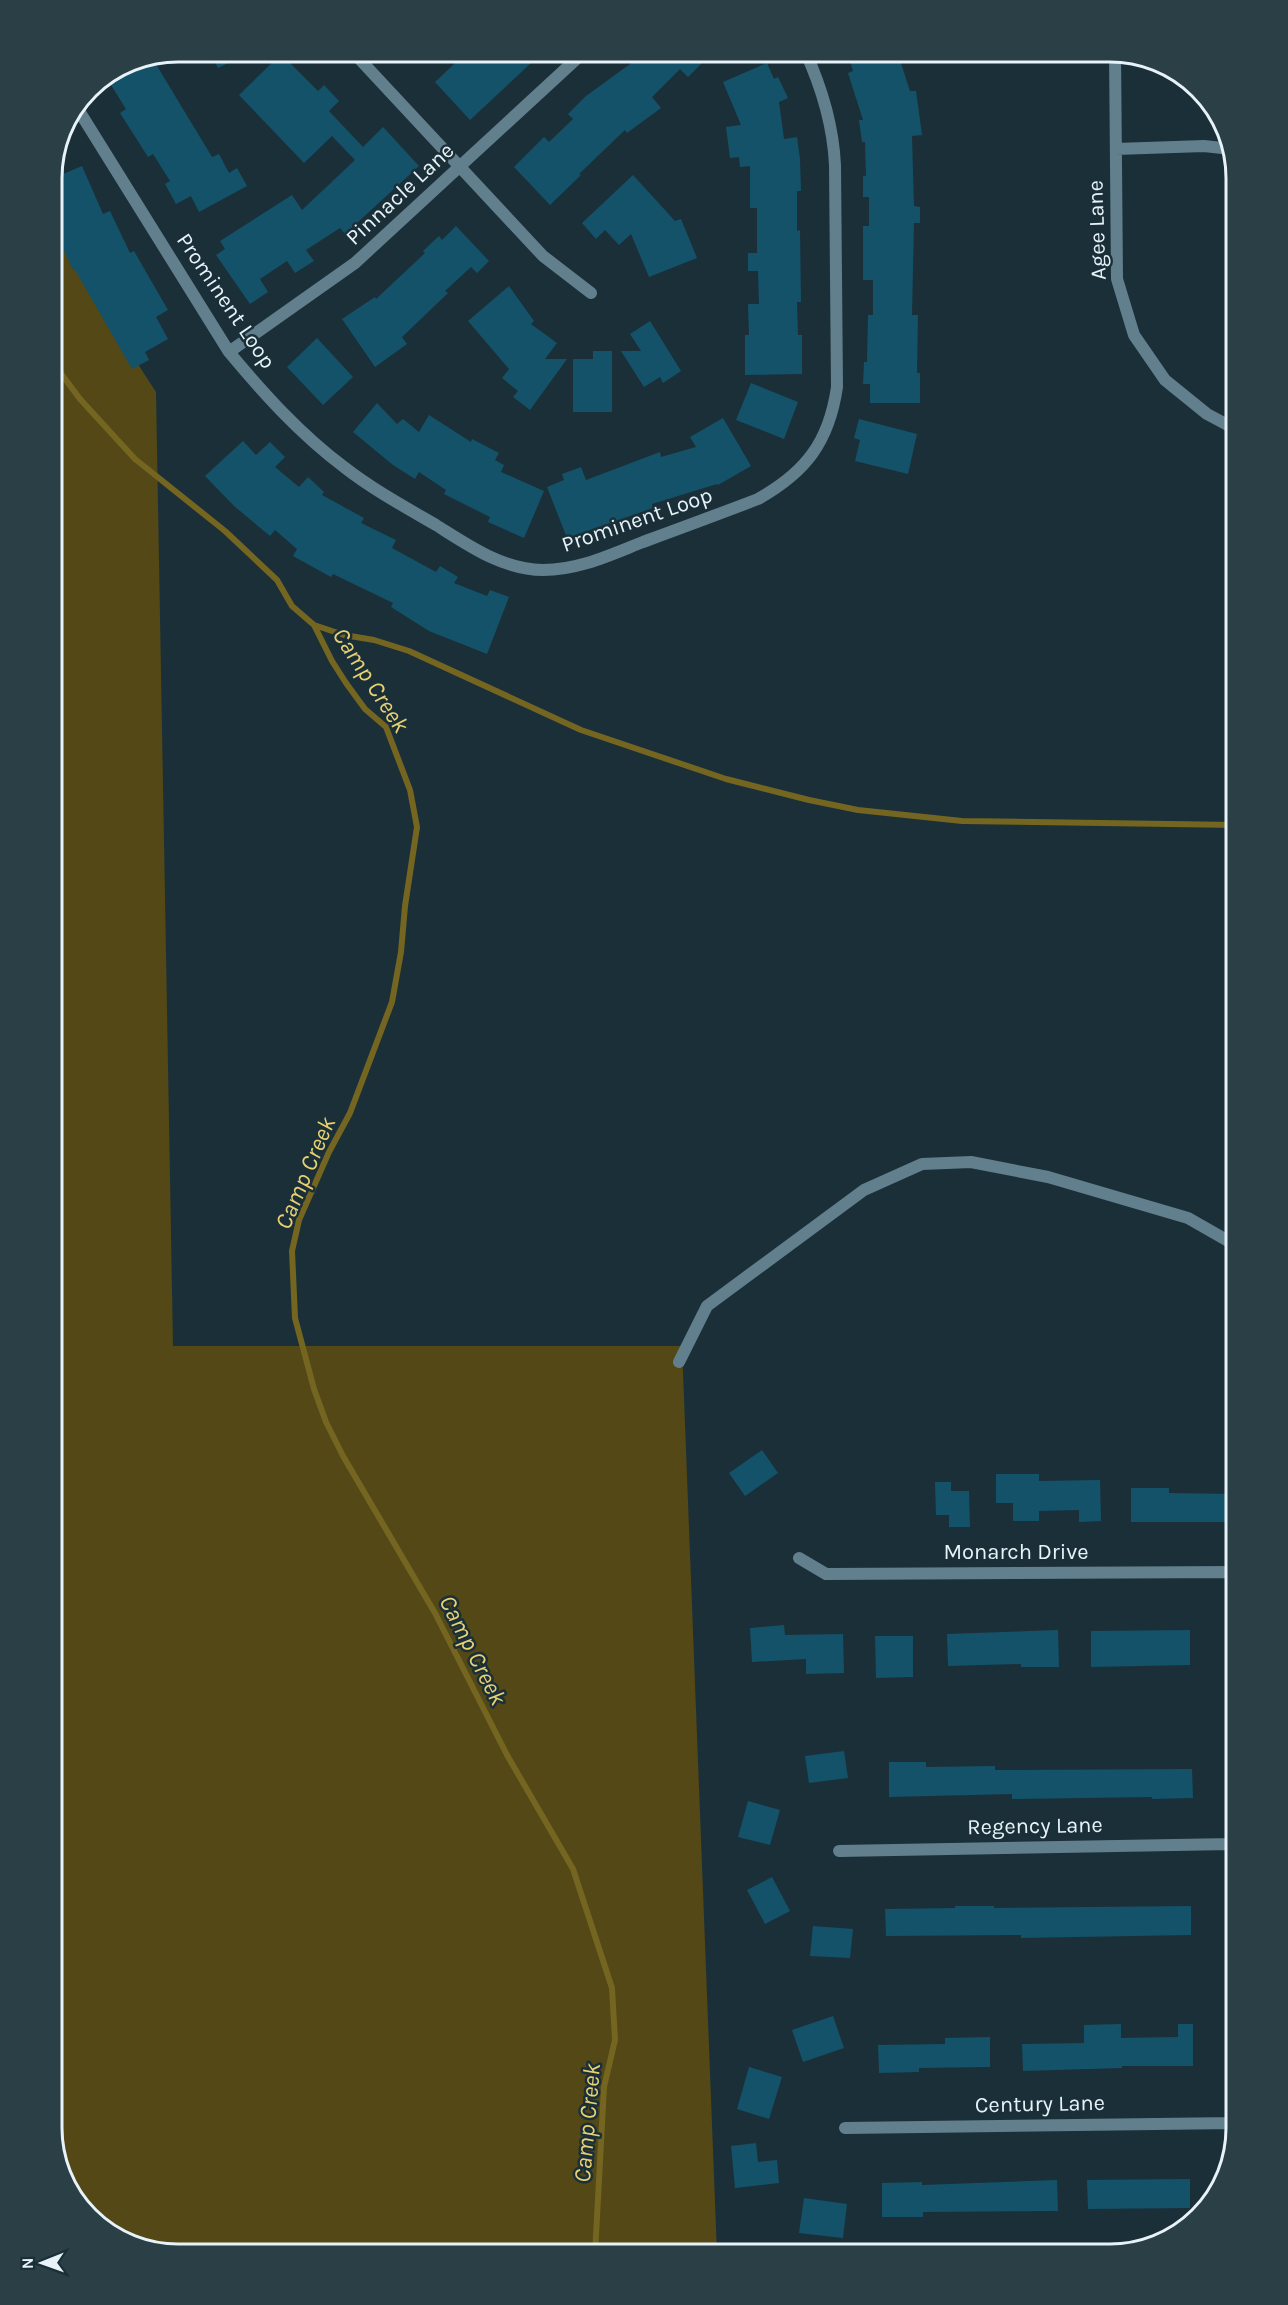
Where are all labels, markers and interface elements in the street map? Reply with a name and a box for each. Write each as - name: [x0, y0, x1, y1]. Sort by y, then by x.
- street label: Pinnacle Lane: [341, 137, 459, 251]
- street label: Agee Lane: [1082, 180, 1112, 280]
- street label: Prominent Loop: [171, 228, 281, 374]
- street label: Prominent Loop: [558, 482, 716, 558]
- water label: Camp Creek: [327, 622, 416, 738]
- water label: Camp Creek: [269, 1112, 342, 1233]
- street label: Monarch Drive: [943, 1539, 1089, 1565]
- water label: Camp Creek: [433, 1590, 513, 1710]
- street label: Regency Lane: [967, 1812, 1103, 1840]
- water label: Camp Creek: [568, 2062, 606, 2184]
- street label: Century Lane: [975, 2090, 1105, 2118]
- north arrow: [12, 2233, 72, 2293]
- text: N: [18, 2257, 37, 2269]

